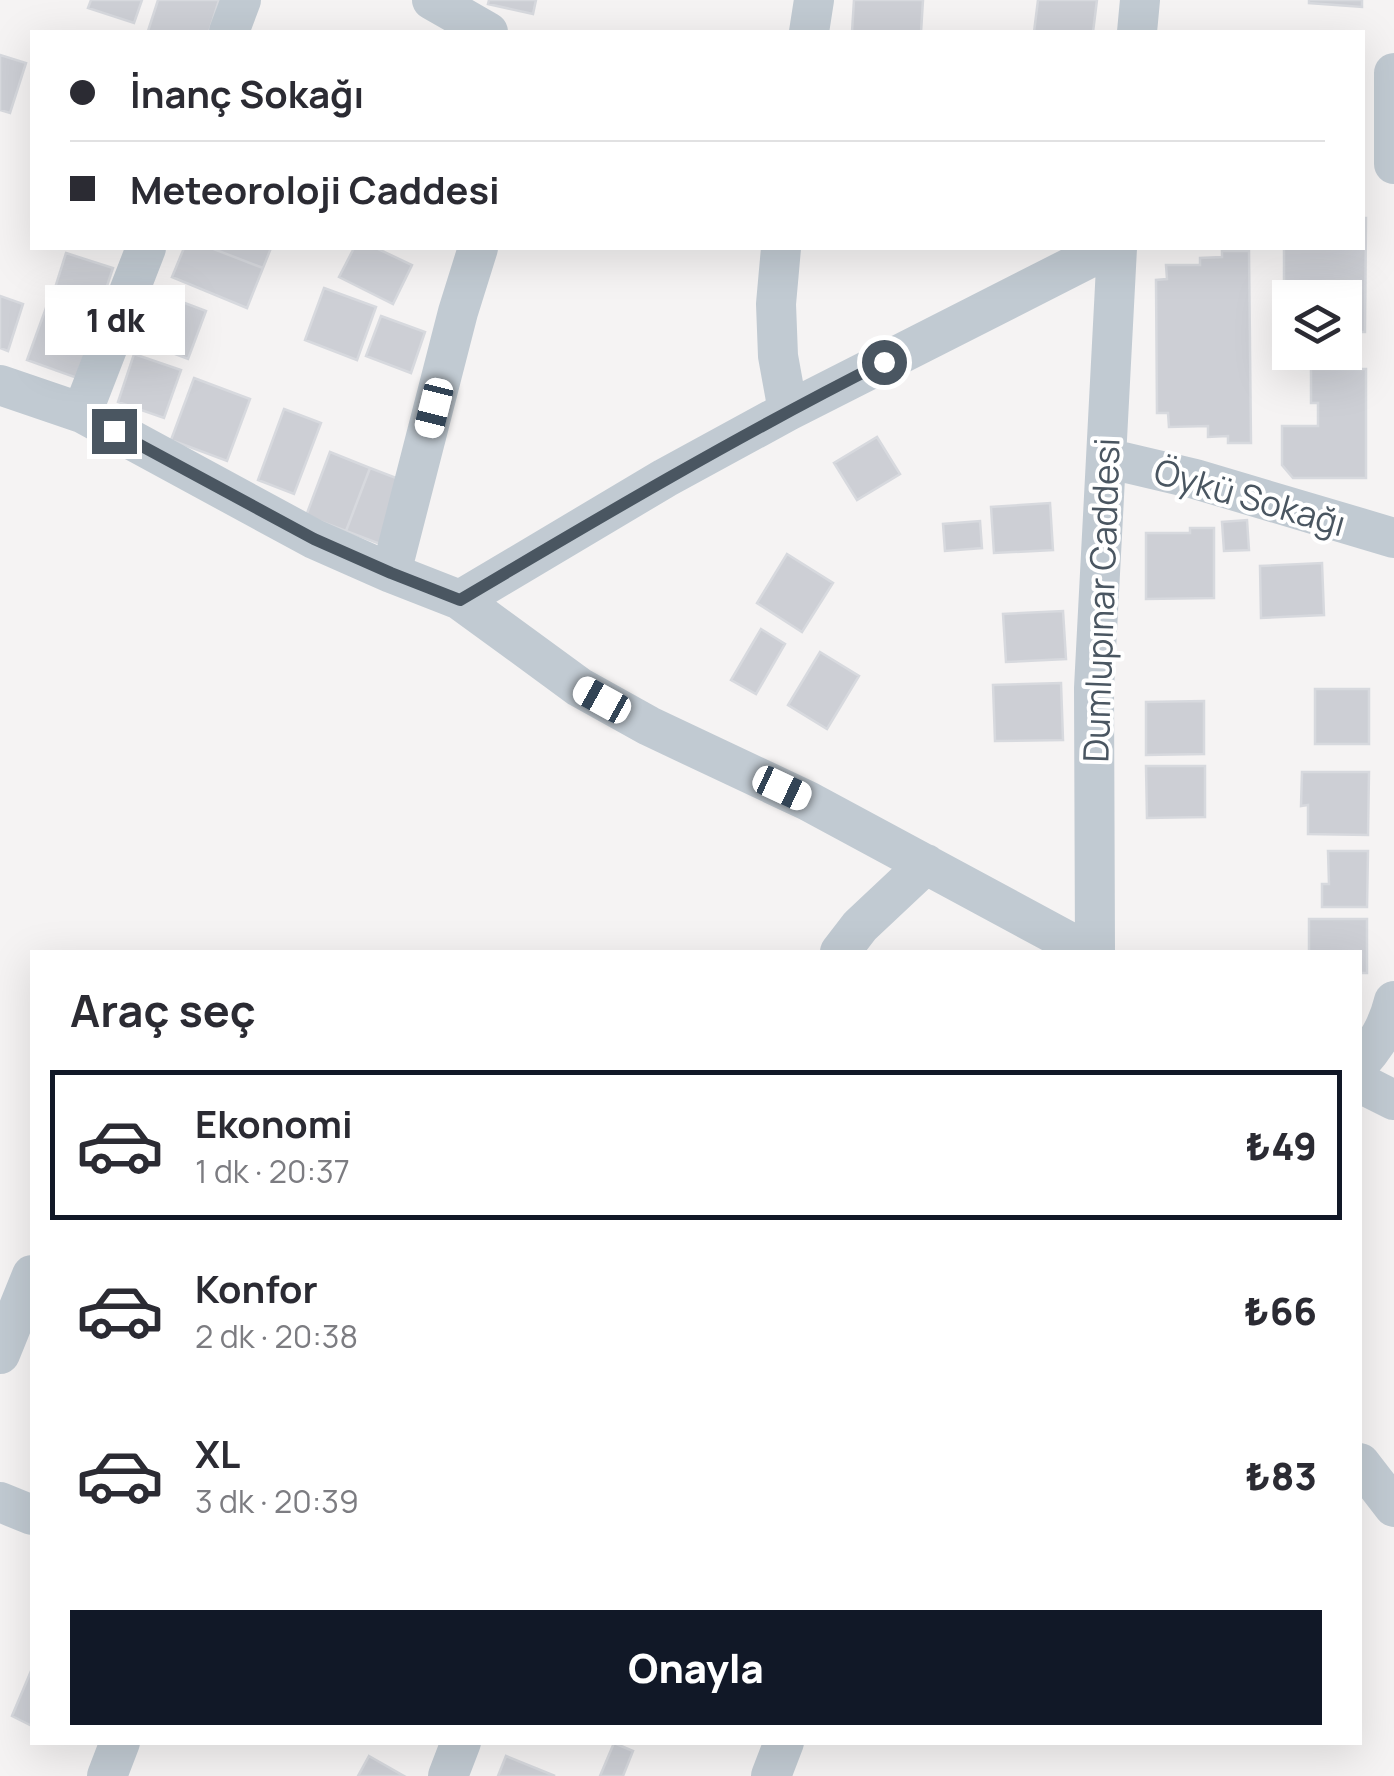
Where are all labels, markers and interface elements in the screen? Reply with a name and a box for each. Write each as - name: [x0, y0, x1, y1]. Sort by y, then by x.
- text: İnanç Sokağı: [130, 67, 364, 119]
- text: Meteoroloji Caddesi: [130, 163, 500, 215]
- map controls: [1272, 280, 1362, 370]
- button: layers: [1272, 280, 1362, 370]
- callout: 1 dk: [44, 286, 184, 356]
- text: 1 dk: [86, 298, 144, 342]
- route start: [862, 340, 907, 385]
- car: [412, 375, 456, 441]
- route end: [92, 409, 137, 454]
- street label: Dumlupınar Caddesi: [1071, 437, 1131, 763]
- street label: Öykü Sokağı: [1149, 447, 1351, 547]
- car: [568, 672, 636, 728]
- car: [748, 762, 816, 814]
- text: Araç seç: [70, 979, 256, 1041]
- text: Ekonomi: [195, 1097, 353, 1149]
- icon: car: [75, 1100, 165, 1190]
- text: ₺49: [1245, 1119, 1317, 1171]
- text: 1 dk · 20:37: [195, 1149, 350, 1193]
- text: Konfor: [195, 1262, 318, 1314]
- icon: car: [75, 1265, 165, 1355]
- text: ₺66: [1244, 1284, 1317, 1336]
- text: 2 dk · 20:38: [195, 1314, 358, 1358]
- text: XL: [195, 1427, 240, 1479]
- icon: car: [75, 1430, 165, 1520]
- text: ₺83: [1245, 1449, 1317, 1501]
- text: 3 dk · 20:39: [195, 1479, 359, 1523]
- button: Onayla: [70, 1610, 1322, 1725]

